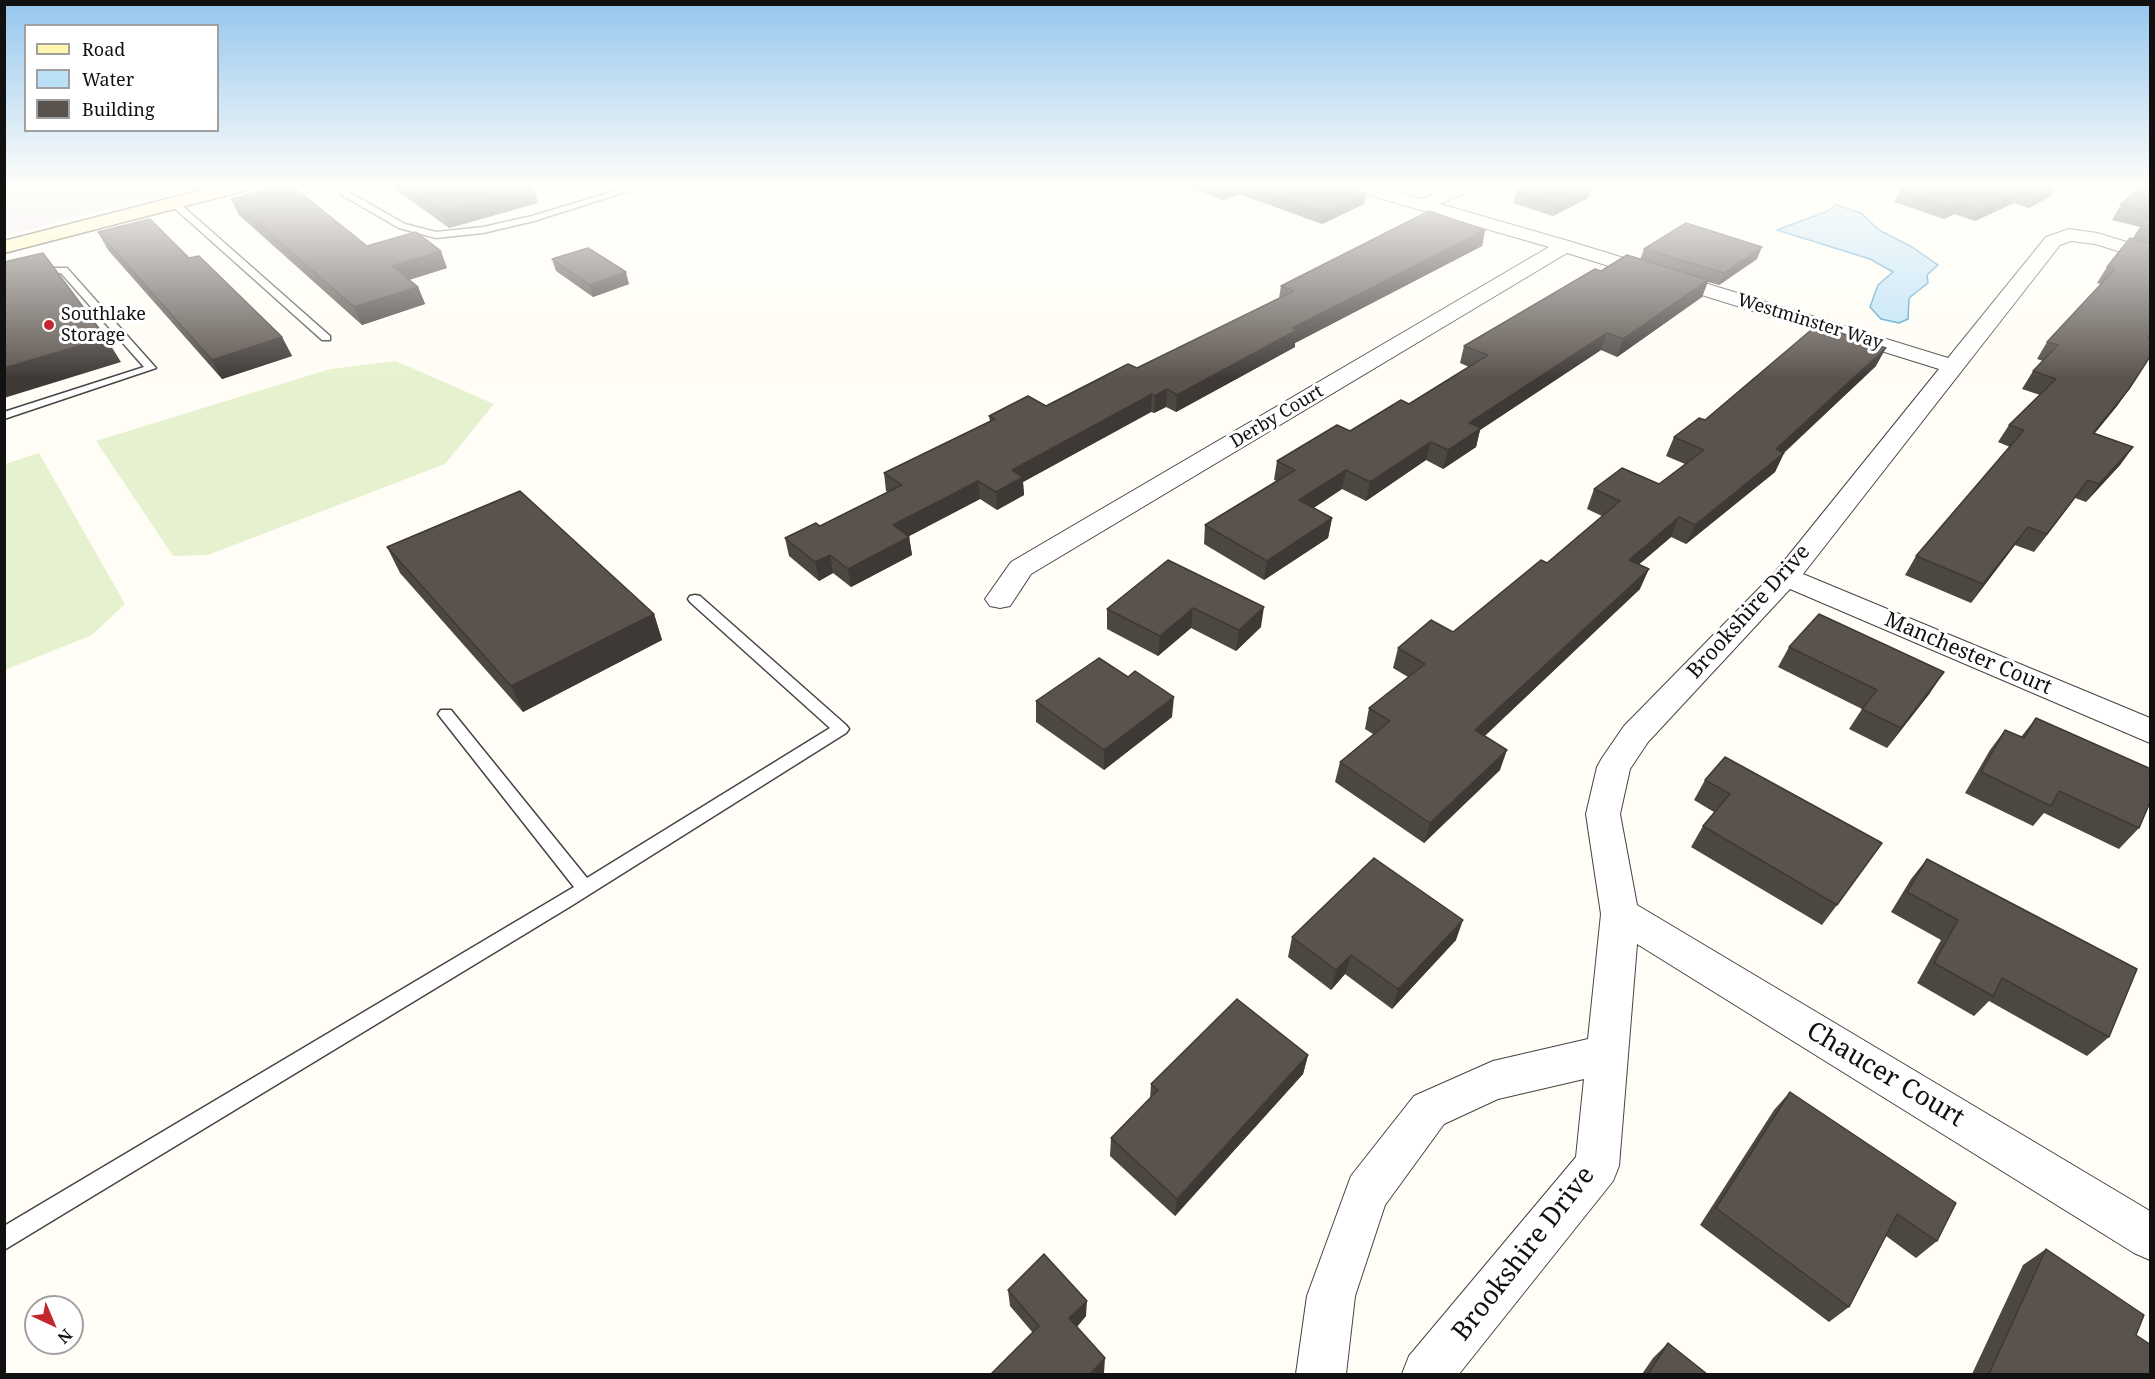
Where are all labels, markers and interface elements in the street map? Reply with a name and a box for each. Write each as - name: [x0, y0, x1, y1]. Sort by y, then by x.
- legend: [24, 24, 219, 132]
- text: Road: [82, 37, 125, 61]
- text: Water: [82, 67, 134, 91]
- text: Building: [82, 97, 155, 121]
- street label: Westminster Way: [1735, 290, 1885, 354]
- place label: Southlake Storage: [61, 304, 146, 346]
- marker: Southlake Storage: [42, 318, 56, 332]
- street label: Derby Court: [1227, 381, 1327, 453]
- street label: Brookshire Drive: [1682, 540, 1816, 684]
- street label: Manchester Court: [1881, 607, 2055, 701]
- street label: Chaucer Court: [1801, 1016, 1969, 1134]
- street label: Brookshire Drive: [1446, 1161, 1602, 1347]
- north arrow: [24, 1295, 84, 1355]
- text: N: [53, 1324, 77, 1349]

